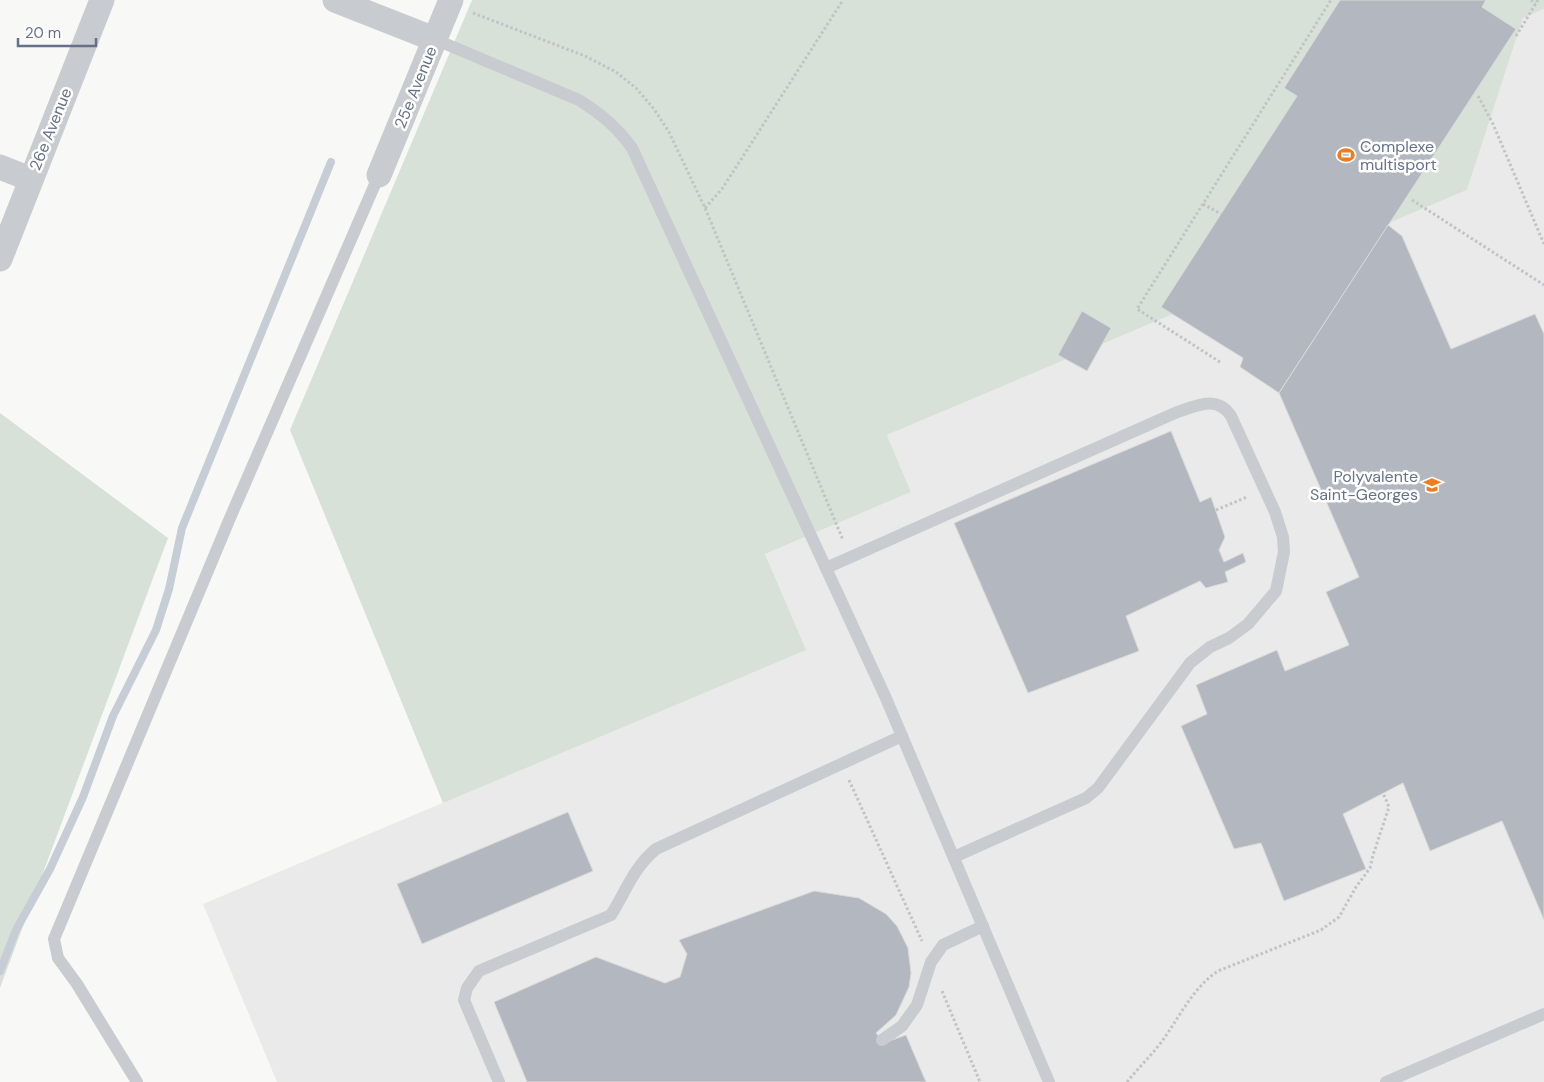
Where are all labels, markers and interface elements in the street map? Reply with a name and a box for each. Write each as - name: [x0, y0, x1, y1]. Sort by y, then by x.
- scale bar: [18, 15, 95, 47]
- text: 20 m: [25, 23, 61, 43]
- street label: 25e Avenue: [389, 43, 441, 131]
- street label: 26e Avenue: [24, 85, 76, 173]
- place label: Complexe multisport: [1360, 136, 1437, 175]
- sports icon: Complexe multisport: [1336, 145, 1356, 165]
- place label: Polyvalente Saint-Georges: [1310, 466, 1418, 505]
- school or university icon: Polyvalente Saint-Georges: [1422, 475, 1442, 495]

